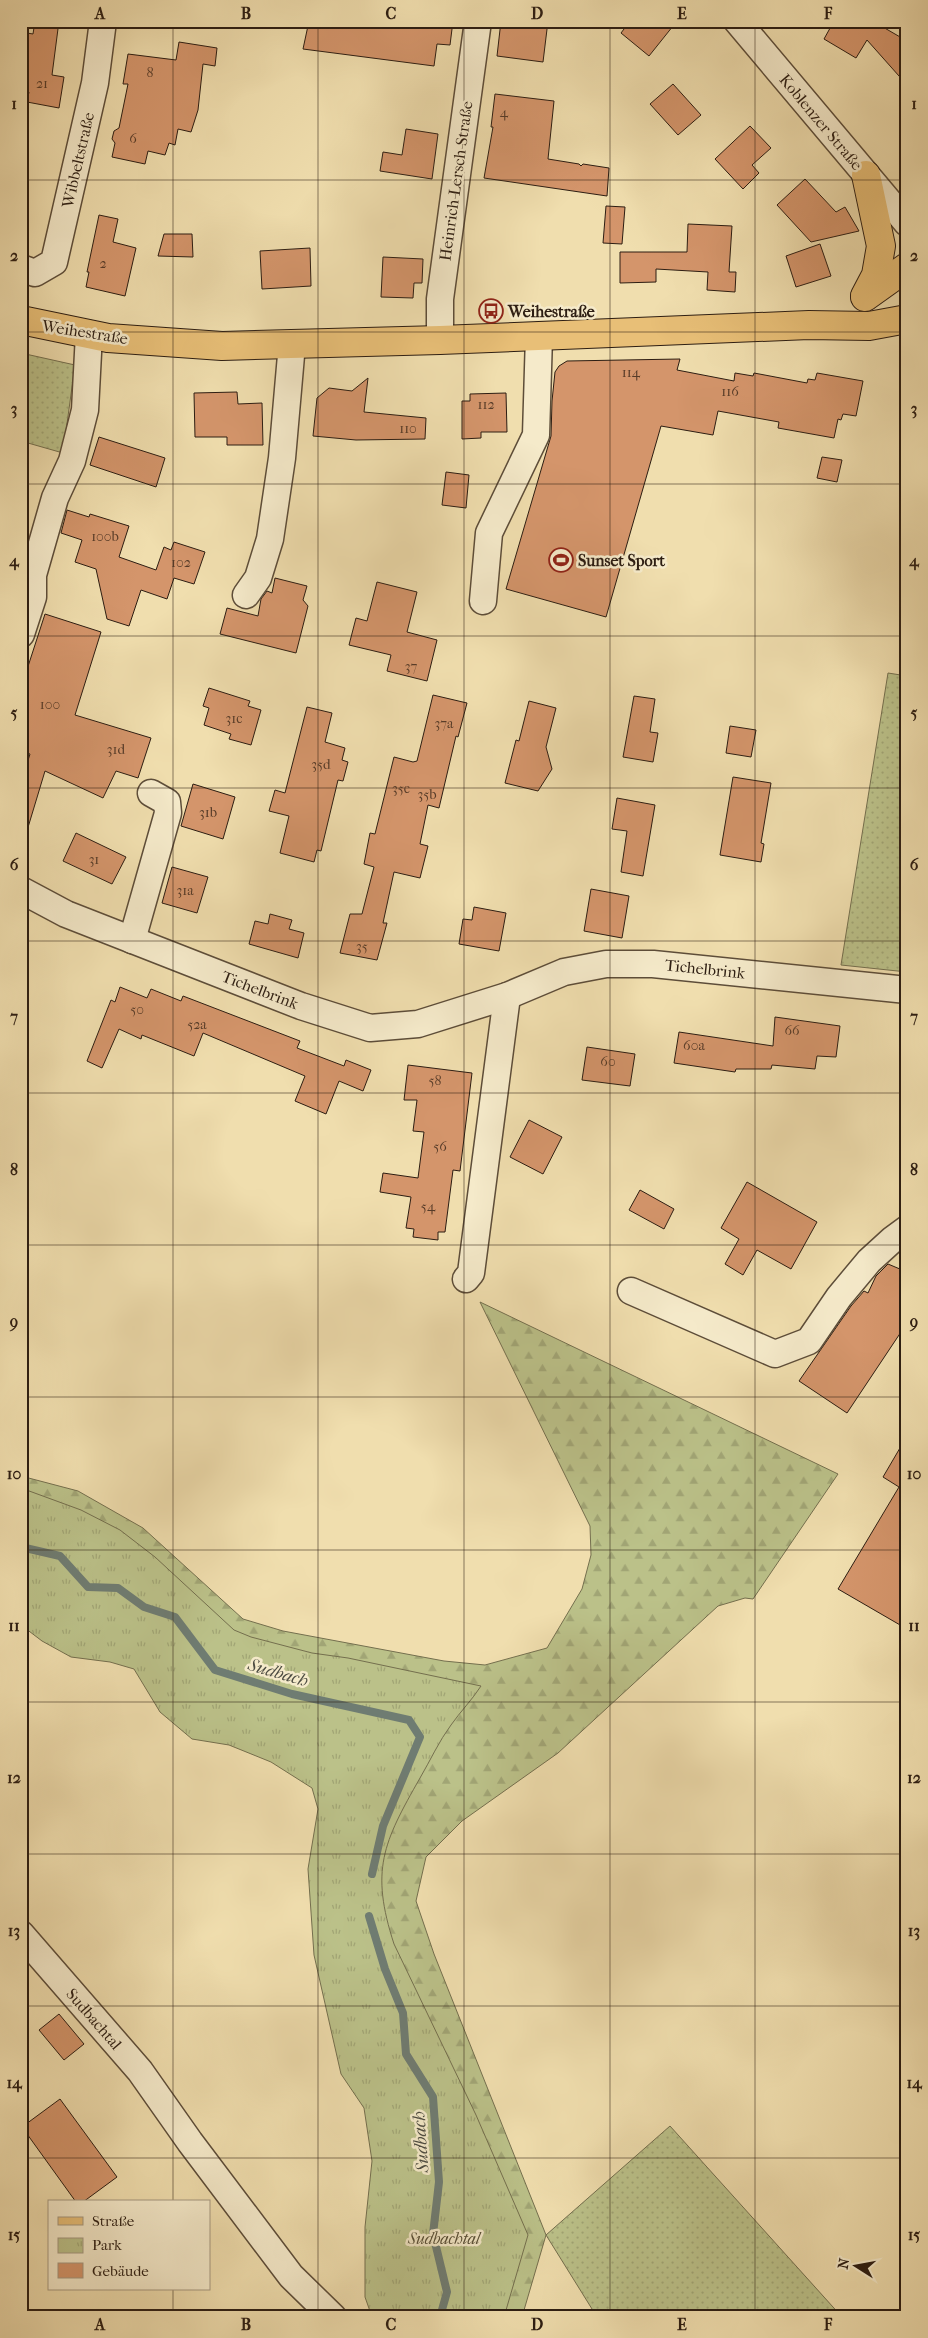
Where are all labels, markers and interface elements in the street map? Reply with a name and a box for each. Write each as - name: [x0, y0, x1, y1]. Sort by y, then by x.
- text: A: [94, 4, 106, 23]
- text: B: [241, 4, 251, 23]
- text: C: [386, 4, 397, 23]
- text: D: [531, 4, 543, 23]
- text: E: [677, 4, 687, 23]
- text: F: [823, 4, 833, 23]
- house number: 8: [146, 64, 154, 81]
- street label: Koblenzer Straße: [775, 70, 867, 174]
- house number: 21: [36, 75, 48, 92]
- text: 1: [11, 94, 17, 113]
- text: 1: [911, 94, 917, 113]
- street label: Heinrich-Lersch-Straße: [435, 100, 477, 262]
- house number: 4: [500, 104, 509, 121]
- street label: Wibbeltstraße: [58, 110, 98, 211]
- house number: 6: [129, 130, 137, 147]
- text: 2: [10, 246, 18, 265]
- text: 2: [910, 246, 918, 265]
- house number: 2: [99, 255, 107, 272]
- bus stop icon: Weihestraße: [478, 298, 504, 324]
- place label: Weihestraße: [507, 302, 595, 321]
- street label: Weihestraße: [40, 316, 129, 348]
- house number: 114: [622, 364, 641, 381]
- house number: 116: [721, 383, 739, 400]
- house number: 112: [477, 396, 495, 413]
- text: 3: [11, 399, 17, 419]
- text: 3: [911, 399, 917, 419]
- house number: 110: [399, 420, 417, 437]
- house number: 100b: [91, 528, 119, 545]
- sports icon: Sunset Sport: [548, 547, 574, 573]
- text: 4: [8, 551, 20, 571]
- place label: Sunset Sport: [578, 551, 665, 571]
- text: 4: [908, 551, 920, 571]
- house number: 102: [171, 554, 191, 571]
- house number: 37: [405, 658, 417, 675]
- house number: 100: [40, 696, 60, 713]
- text: 5: [11, 703, 18, 722]
- text: 5: [911, 703, 918, 722]
- house number: 31c: [226, 710, 242, 727]
- house number: 37a: [435, 715, 454, 732]
- house number: 31d: [107, 741, 126, 758]
- house number: 35d: [311, 756, 331, 773]
- house number: 35c: [392, 780, 410, 797]
- house number: 35b: [417, 786, 437, 803]
- house number: 31b: [199, 804, 217, 821]
- house number: 31: [89, 851, 99, 868]
- text: 6: [10, 855, 19, 874]
- text: 6: [910, 855, 919, 874]
- house number: 31a: [176, 882, 194, 899]
- house number: 35: [356, 938, 368, 955]
- street label: Tichelbrink: [664, 955, 747, 983]
- street label: Tichelbrink: [219, 967, 302, 1014]
- house number: 50: [130, 1001, 144, 1018]
- text: 7: [9, 1007, 18, 1026]
- text: 7: [909, 1007, 918, 1026]
- house number: 52a: [187, 1016, 207, 1033]
- house number: 66: [784, 1022, 800, 1039]
- house number: 60a: [683, 1037, 705, 1054]
- house number: 60: [600, 1053, 616, 1070]
- house number: 58: [428, 1072, 442, 1089]
- house number: 56: [433, 1138, 447, 1155]
- text: 8: [10, 1160, 18, 1179]
- text: 8: [910, 1160, 918, 1179]
- house number: 54: [421, 1198, 436, 1215]
- text: 9: [9, 1312, 18, 1332]
- text: 9: [909, 1312, 918, 1332]
- text: 10: [7, 1464, 21, 1483]
- text: 10: [907, 1464, 921, 1483]
- text: 11: [8, 1616, 20, 1635]
- text: 11: [908, 1616, 920, 1635]
- water label: Sudbach: [245, 1654, 310, 1692]
- text: 12: [7, 1768, 21, 1787]
- text: 12: [907, 1768, 921, 1787]
- text: 13: [8, 1921, 20, 1941]
- text: 13: [908, 1921, 920, 1941]
- street label: Sudbachtal: [62, 1984, 126, 2054]
- text: 14: [6, 2073, 23, 2093]
- text: 14: [906, 2073, 923, 2093]
- water label: Sudbach: [408, 2111, 434, 2174]
- legend: [48, 2200, 210, 2290]
- text: Straße: [92, 2212, 135, 2230]
- text: 15: [8, 2225, 20, 2244]
- text: 15: [908, 2225, 920, 2244]
- park label: Sudbachtal: [407, 2229, 482, 2248]
- text: Park: [92, 2236, 122, 2254]
- north arrow: [830, 2240, 880, 2290]
- text: N: [834, 2256, 853, 2270]
- text: Gebäude: [92, 2262, 149, 2280]
- text: A: [94, 2315, 106, 2334]
- text: B: [241, 2315, 251, 2334]
- text: C: [386, 2315, 397, 2334]
- text: D: [531, 2315, 543, 2334]
- text: E: [677, 2315, 687, 2334]
- text: F: [823, 2315, 833, 2334]

